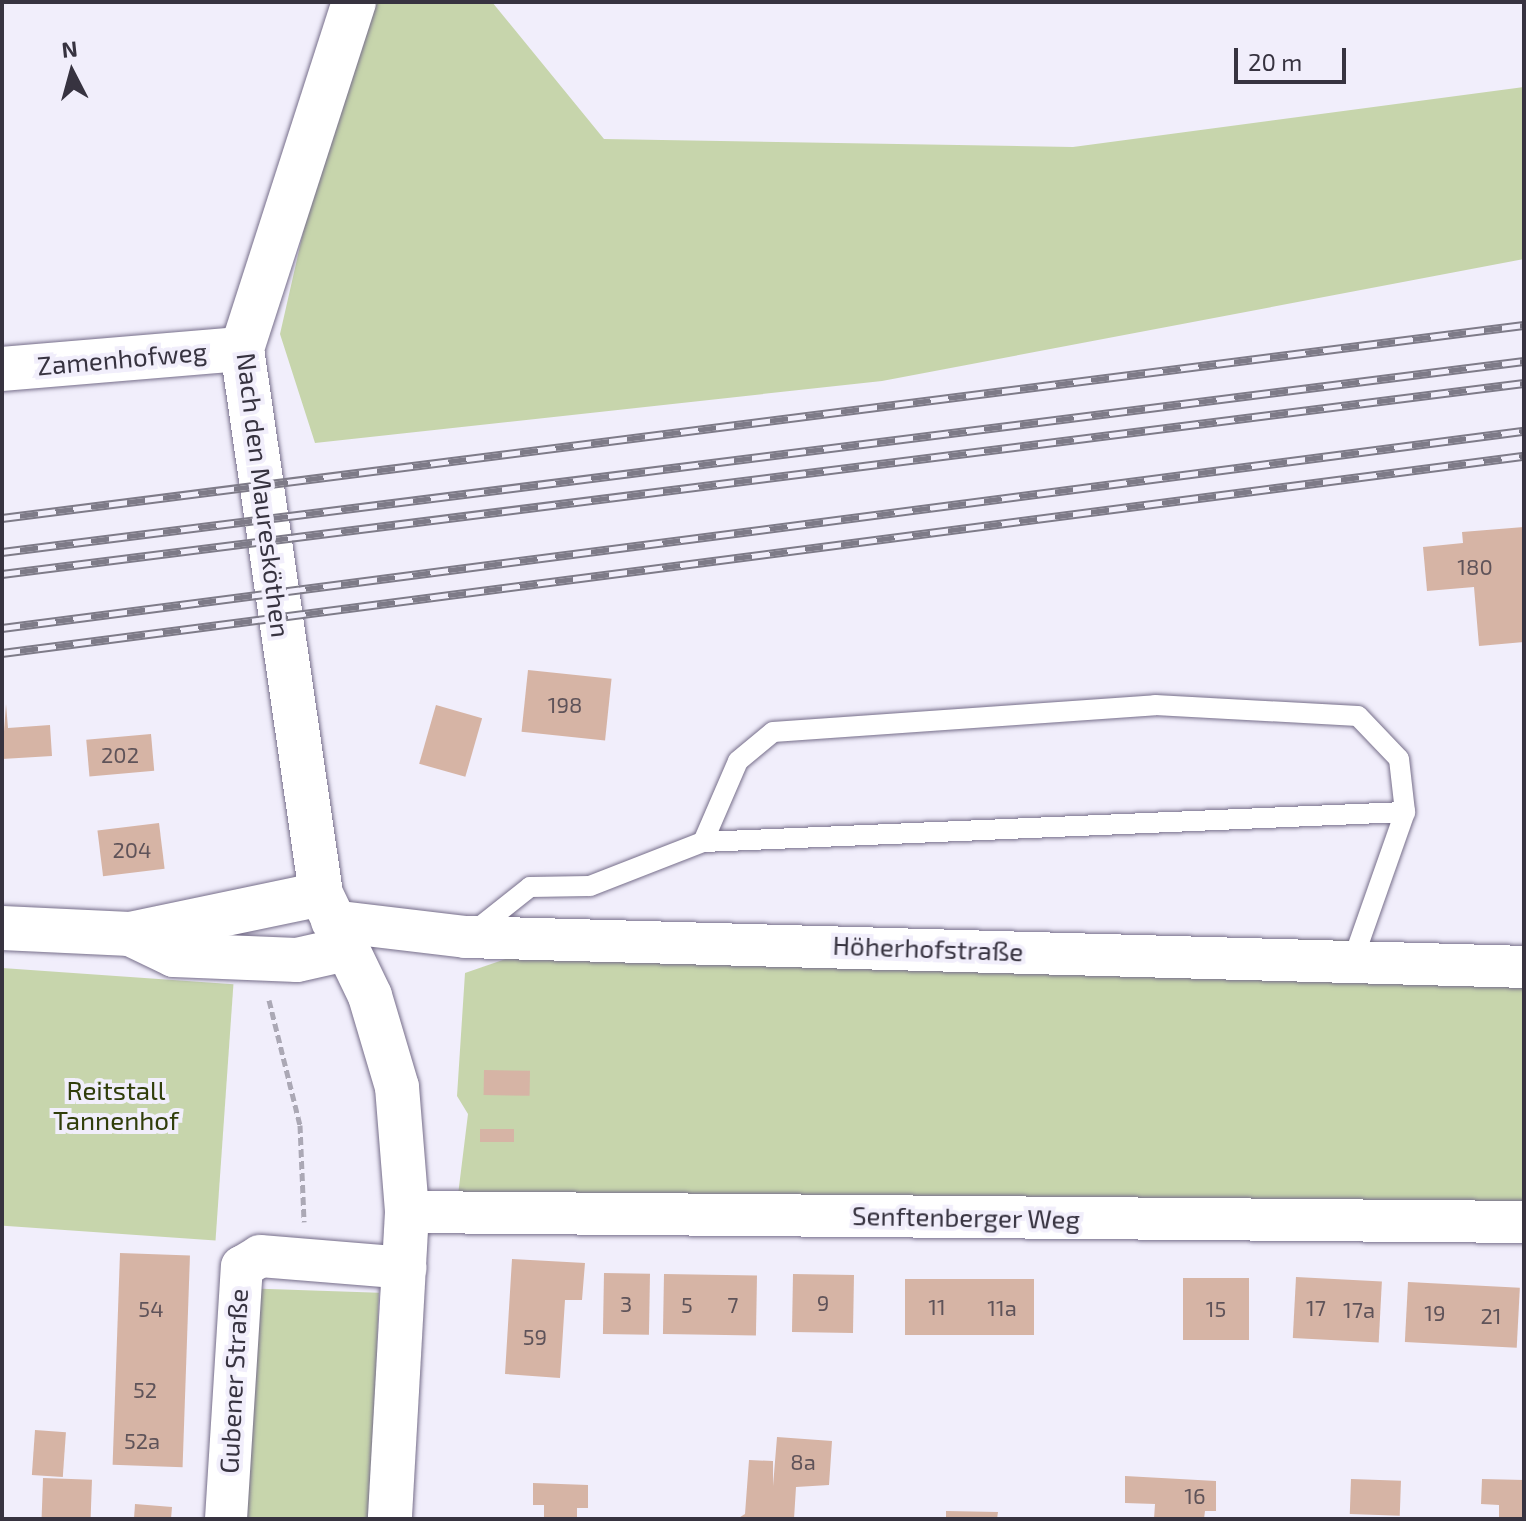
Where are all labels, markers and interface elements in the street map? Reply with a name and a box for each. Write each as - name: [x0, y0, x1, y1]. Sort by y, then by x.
- north arrow: [32, 32, 112, 112]
- scale bar: [1238, 32, 1350, 82]
- text: N: [60, 34, 79, 62]
- text: 20 m: [1248, 47, 1302, 76]
- street label: Zamenhofweg: [36, 335, 208, 381]
- street label: Nach den Mauresköthen: [231, 351, 297, 639]
- house number: 180: [1457, 554, 1493, 580]
- house number: 198: [548, 692, 582, 718]
- house number: 202: [101, 742, 139, 768]
- house number: 204: [112, 837, 152, 863]
- street label: Höherhofstraße: [832, 929, 1024, 967]
- park label: Reitstall Tannenhof: [53, 1074, 179, 1136]
- street label: Senftenberger Weg: [851, 1199, 1081, 1235]
- street label: Gubener Straße: [213, 1287, 253, 1475]
- house number: 9: [817, 1290, 829, 1316]
- house number: 3: [620, 1291, 632, 1317]
- house number: 5: [681, 1292, 693, 1318]
- house number: 7: [727, 1292, 739, 1318]
- house number: 11: [928, 1294, 946, 1320]
- house number: 11a: [987, 1295, 1017, 1321]
- house number: 17: [1306, 1295, 1326, 1321]
- house number: 54: [138, 1296, 164, 1322]
- house number: 15: [1206, 1296, 1226, 1322]
- house number: 17a: [1343, 1297, 1375, 1323]
- house number: 19: [1424, 1300, 1446, 1326]
- house number: 21: [1480, 1303, 1502, 1329]
- house number: 59: [523, 1324, 547, 1350]
- house number: 52: [133, 1377, 157, 1403]
- house number: 52a: [124, 1428, 160, 1454]
- house number: 8a: [790, 1449, 816, 1475]
- house number: 16: [1184, 1483, 1206, 1509]

